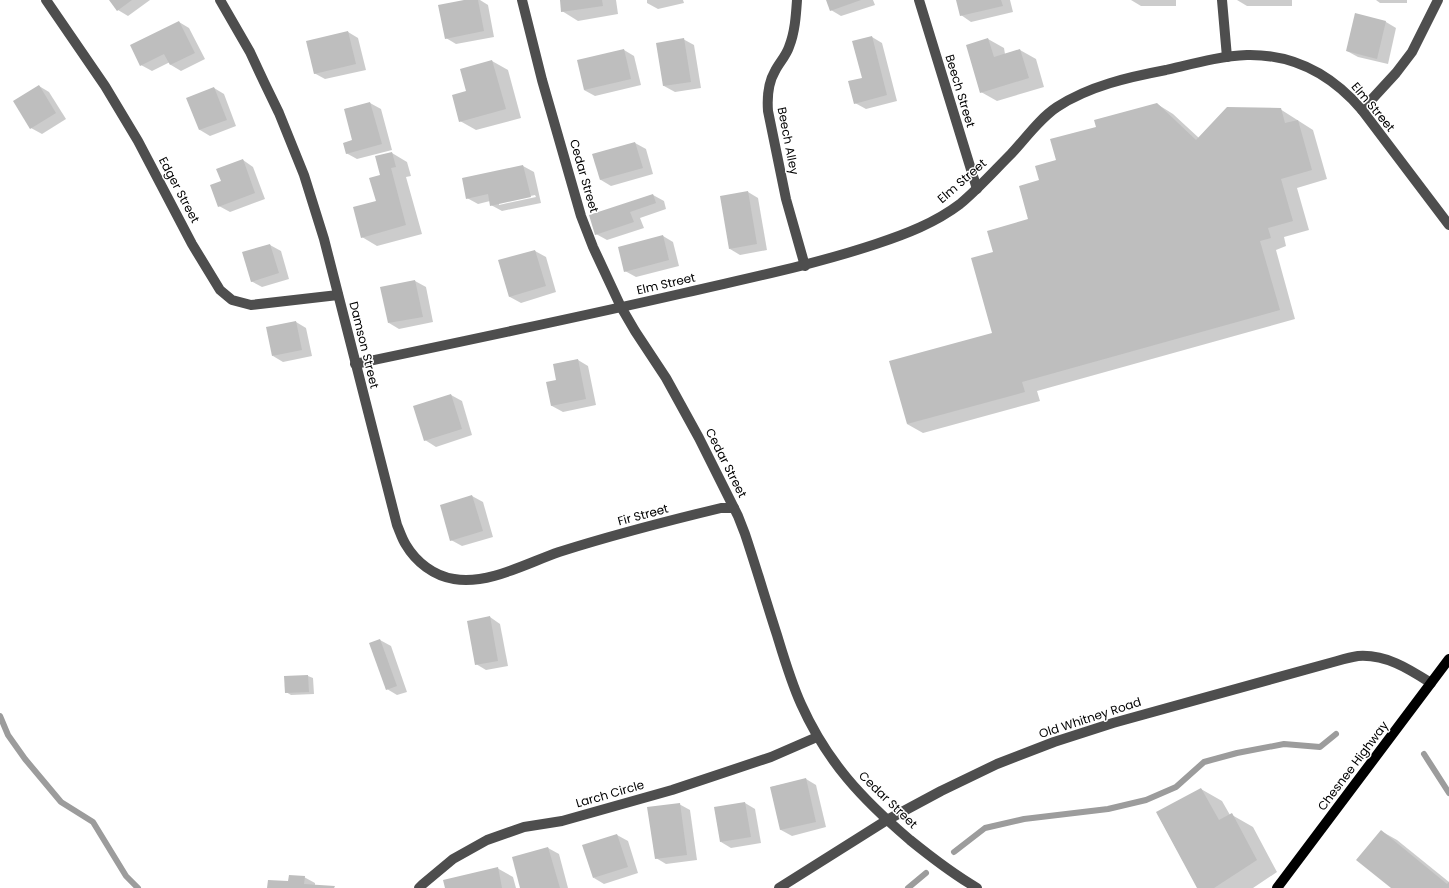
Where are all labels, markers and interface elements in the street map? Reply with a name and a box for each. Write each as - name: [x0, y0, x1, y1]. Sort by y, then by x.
- street label: Beech Street: [941, 52, 980, 129]
- street label: Elm Street: [1348, 78, 1399, 135]
- street label: Beech Alley: [774, 106, 803, 176]
- street label: Cedar Street: [566, 137, 603, 215]
- street label: Edger Street: [155, 154, 204, 226]
- street label: Elm Street: [934, 155, 990, 207]
- street label: Elm Street: [635, 269, 697, 299]
- street label: Damson Street: [345, 300, 383, 390]
- street label: Cedar Street: [702, 425, 751, 500]
- street label: Fir Street: [616, 500, 670, 529]
- street label: Old Whitney Road: [1036, 693, 1143, 742]
- street label: Chesnee Highway: [1313, 717, 1392, 814]
- street label: Cedar Street: [855, 767, 921, 832]
- street label: Larch Circle: [574, 776, 646, 811]

